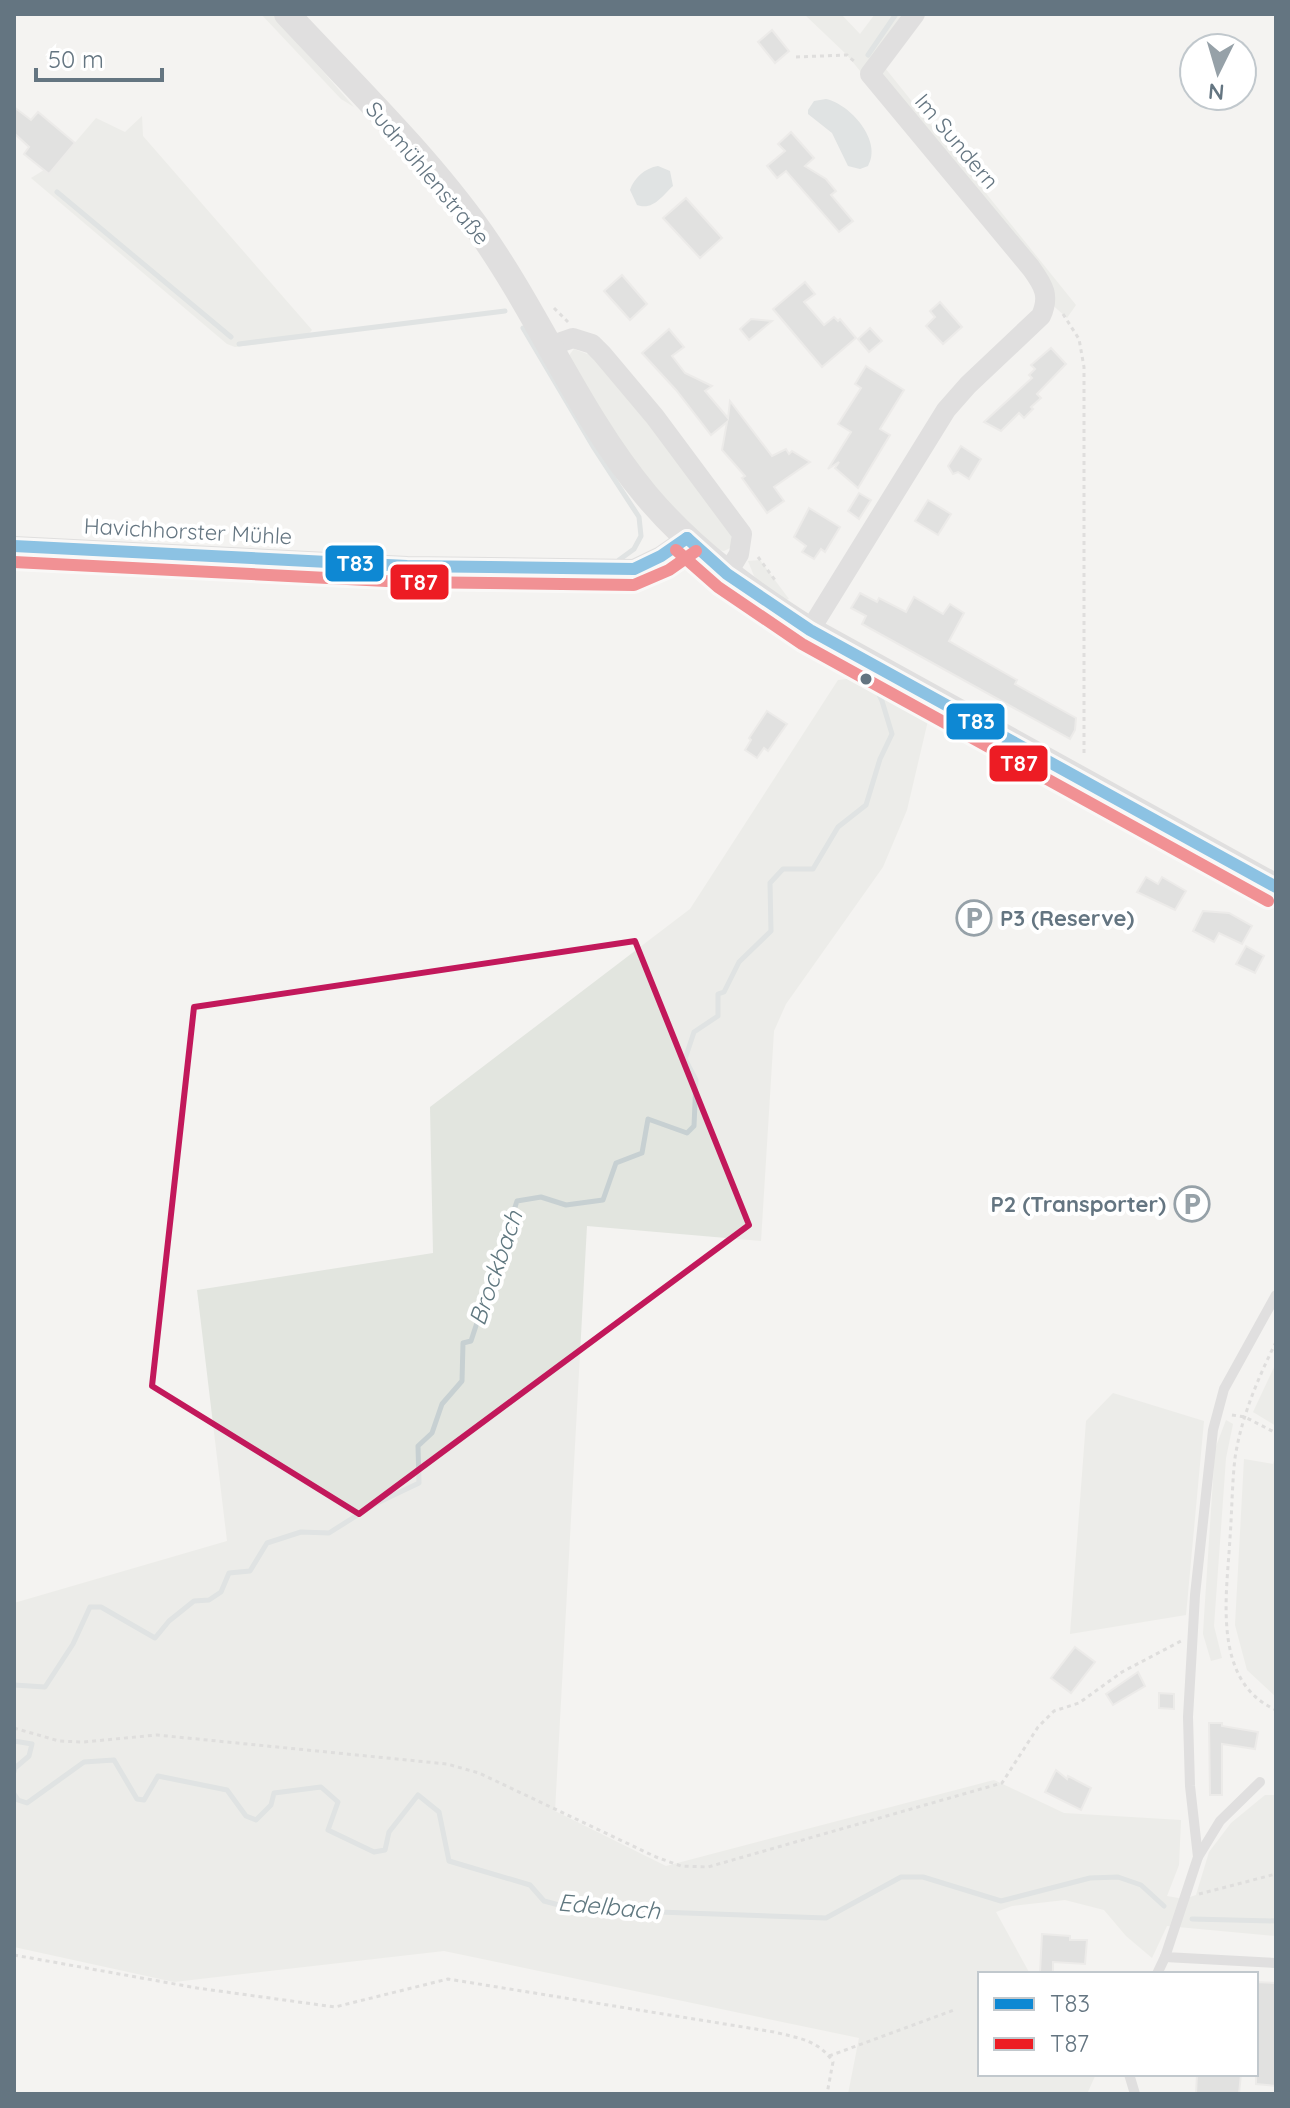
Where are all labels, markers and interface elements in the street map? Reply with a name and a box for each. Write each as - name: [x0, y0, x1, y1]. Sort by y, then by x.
- scale bar: [36, 32, 162, 82]
- north arrow: [1178, 32, 1258, 112]
- text: 50 m: [48, 44, 104, 74]
- text: N: [1207, 77, 1226, 107]
- street label: Im Sundern: [909, 88, 1005, 194]
- street label: Sudmühlenstraße: [360, 96, 496, 250]
- street label: Havichhorster Mühle: [83, 512, 293, 550]
- line badge: T83: [324, 544, 385, 583]
- text: T83: [336, 549, 374, 577]
- line badge: T87: [389, 563, 450, 601]
- text: T87: [400, 568, 438, 596]
- unlabelled marker: [858, 671, 874, 687]
- line badge: T83: [945, 702, 1006, 741]
- text: T83: [957, 707, 995, 735]
- line badge: T87: [988, 744, 1049, 783]
- text: T87: [1000, 749, 1038, 777]
- parking icon: P3 (Reserve): [955, 899, 993, 937]
- place label: P3 (Reserve): [1000, 904, 1135, 932]
- parking icon: P2 (Transporter): [1173, 1185, 1211, 1223]
- place label: P2 (Transporter): [991, 1190, 1166, 1218]
- water label: Brockbach: [461, 1206, 529, 1329]
- water label: Edelbach: [557, 1887, 662, 1925]
- legend: [978, 1972, 1258, 2076]
- text: T83: [1050, 1988, 1090, 2018]
- text: T87: [1050, 2028, 1089, 2058]

